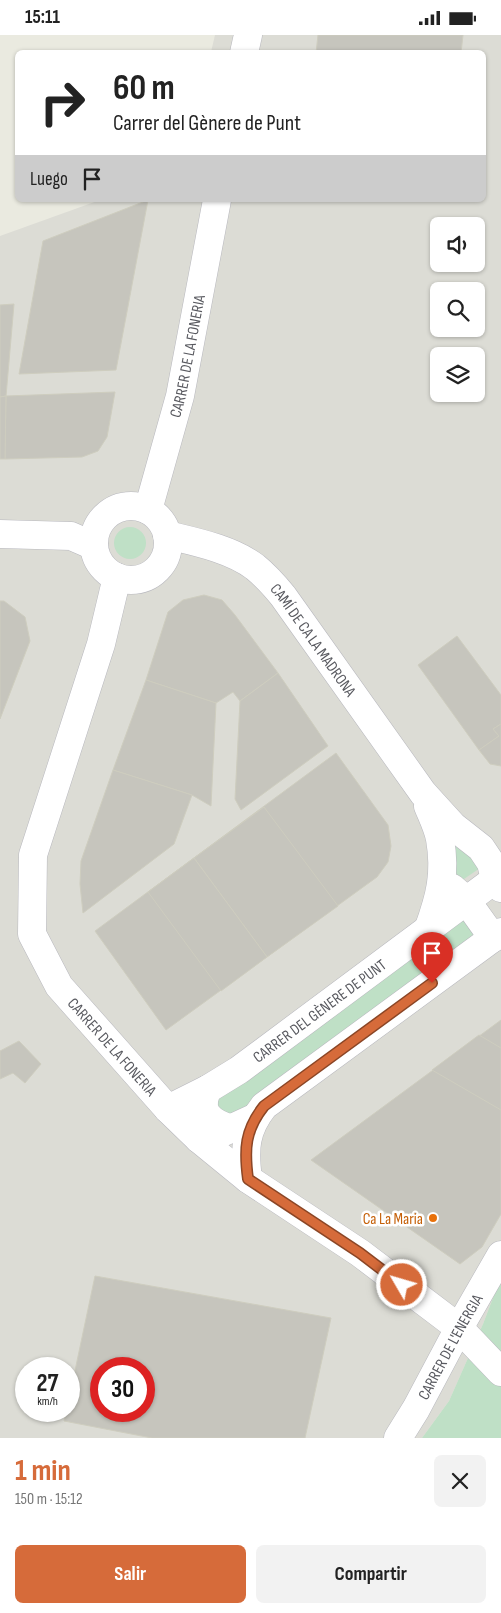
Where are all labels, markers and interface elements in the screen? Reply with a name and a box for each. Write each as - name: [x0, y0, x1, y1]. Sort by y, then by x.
- text: 15:11: [25, 6, 60, 29]
- text: 60 m: [113, 67, 175, 110]
- icon: right: [30, 70, 95, 135]
- text: Carrer del Gènere de Punt: [113, 110, 301, 137]
- icon: arrive: [78, 165, 106, 193]
- text: Luego: [30, 168, 68, 191]
- map controls: [430, 217, 485, 402]
- button: sound: [430, 217, 485, 272]
- button: search: [430, 282, 485, 337]
- street label: CARRER DE LA FONERIA: [166, 293, 210, 420]
- button: layers: [430, 347, 485, 402]
- street label: CAMÍ DE CA LA MADRONA: [266, 580, 359, 701]
- pin: [411, 932, 453, 983]
- icon: arrive: [418, 939, 446, 967]
- street label: CARRER DEL GÈNERE DE PUNT: [250, 955, 391, 1067]
- street label: CARRER DE LA FONERIA: [63, 995, 160, 1101]
- place label: Ca La Maria: [363, 1210, 423, 1229]
- marker: Ca La Maria: [427, 1212, 439, 1224]
- position arrow: [375, 1258, 427, 1310]
- street label: CARRER DE L'ENERGIA: [415, 1291, 487, 1403]
- speed limit sign: 30: [90, 1357, 155, 1422]
- text: 27: [37, 1368, 58, 1399]
- text: km/h: [37, 1394, 58, 1409]
- text: 1 min: [15, 1453, 71, 1489]
- button: close: [434, 1455, 486, 1507]
- text: 150 m · 15:12: [15, 1490, 83, 1509]
- button: Salir: [15, 1545, 246, 1603]
- button: Compartir: [256, 1545, 486, 1603]

